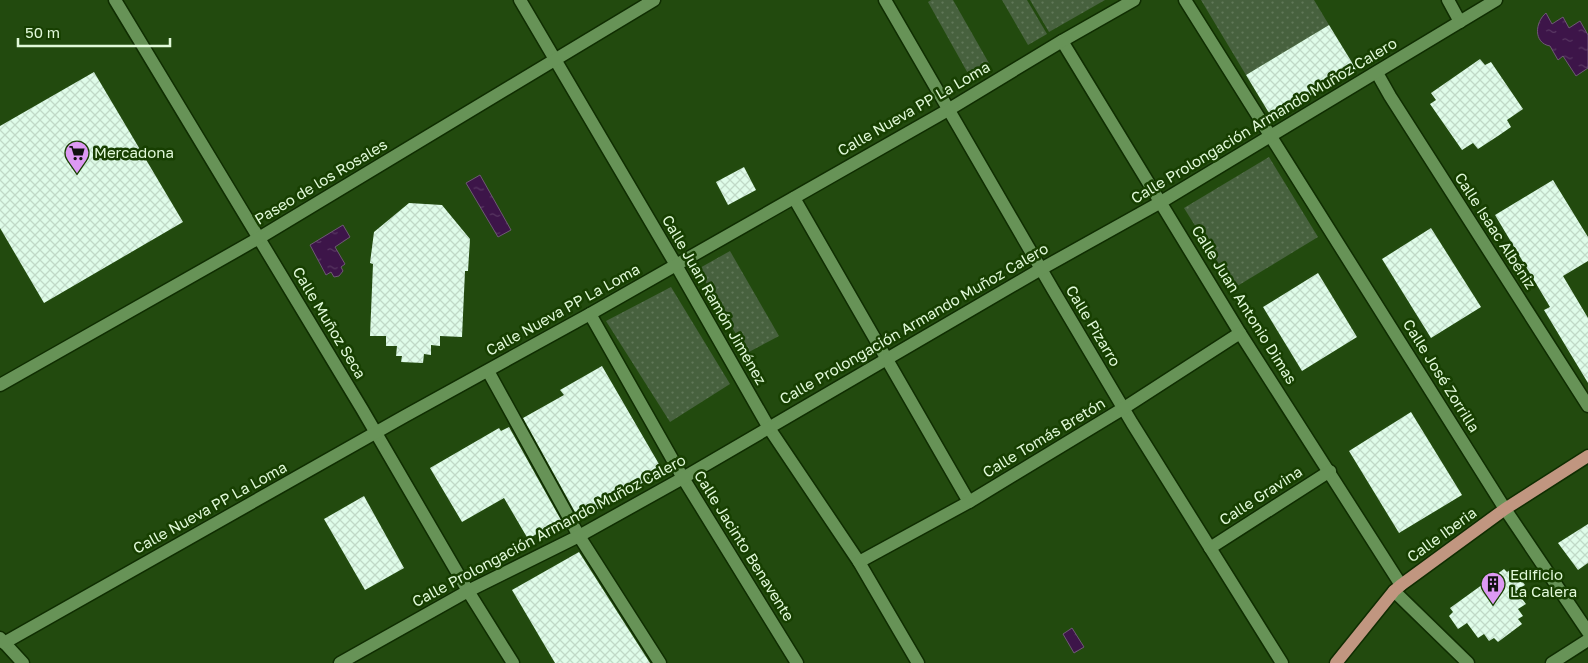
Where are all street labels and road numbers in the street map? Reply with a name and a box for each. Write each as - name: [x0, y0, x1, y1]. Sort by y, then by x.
- street label: Calle Prolongación Armando Muñoz Calero: [1127, 33, 1400, 207]
- street label: Calle Nueva PP La Loma: [834, 57, 993, 159]
- street label: Paseo de los Rosales: [251, 134, 390, 228]
- street label: Calle Isaac Albéniz: [1451, 169, 1540, 292]
- street label: Calle Juan Ramón Jiménez: [659, 211, 771, 388]
- street label: Calle Juan Antonio Dimas: [1189, 222, 1301, 387]
- street label: Calle Prolongación Armando Muñoz Calero: [776, 239, 1051, 408]
- street label: Calle Nueva PP La Loma: [482, 259, 643, 359]
- street label: Calle Muñoz Seca: [289, 263, 370, 382]
- street label: Calle Pizarro: [1063, 282, 1125, 369]
- street label: Calle José Zorrilla: [1400, 316, 1484, 435]
- street label: Calle Tomás Bretón: [979, 393, 1108, 481]
- street label: Calle Prolongación Armando Muñoz Calero: [409, 450, 688, 610]
- street label: Calle Nueva PP La Loma: [129, 457, 290, 557]
- street label: Calle Gravina: [1216, 462, 1305, 529]
- street label: Calle Jacinto Benavente: [691, 467, 799, 624]
- street label: Calle Iberia: [1403, 503, 1480, 565]

